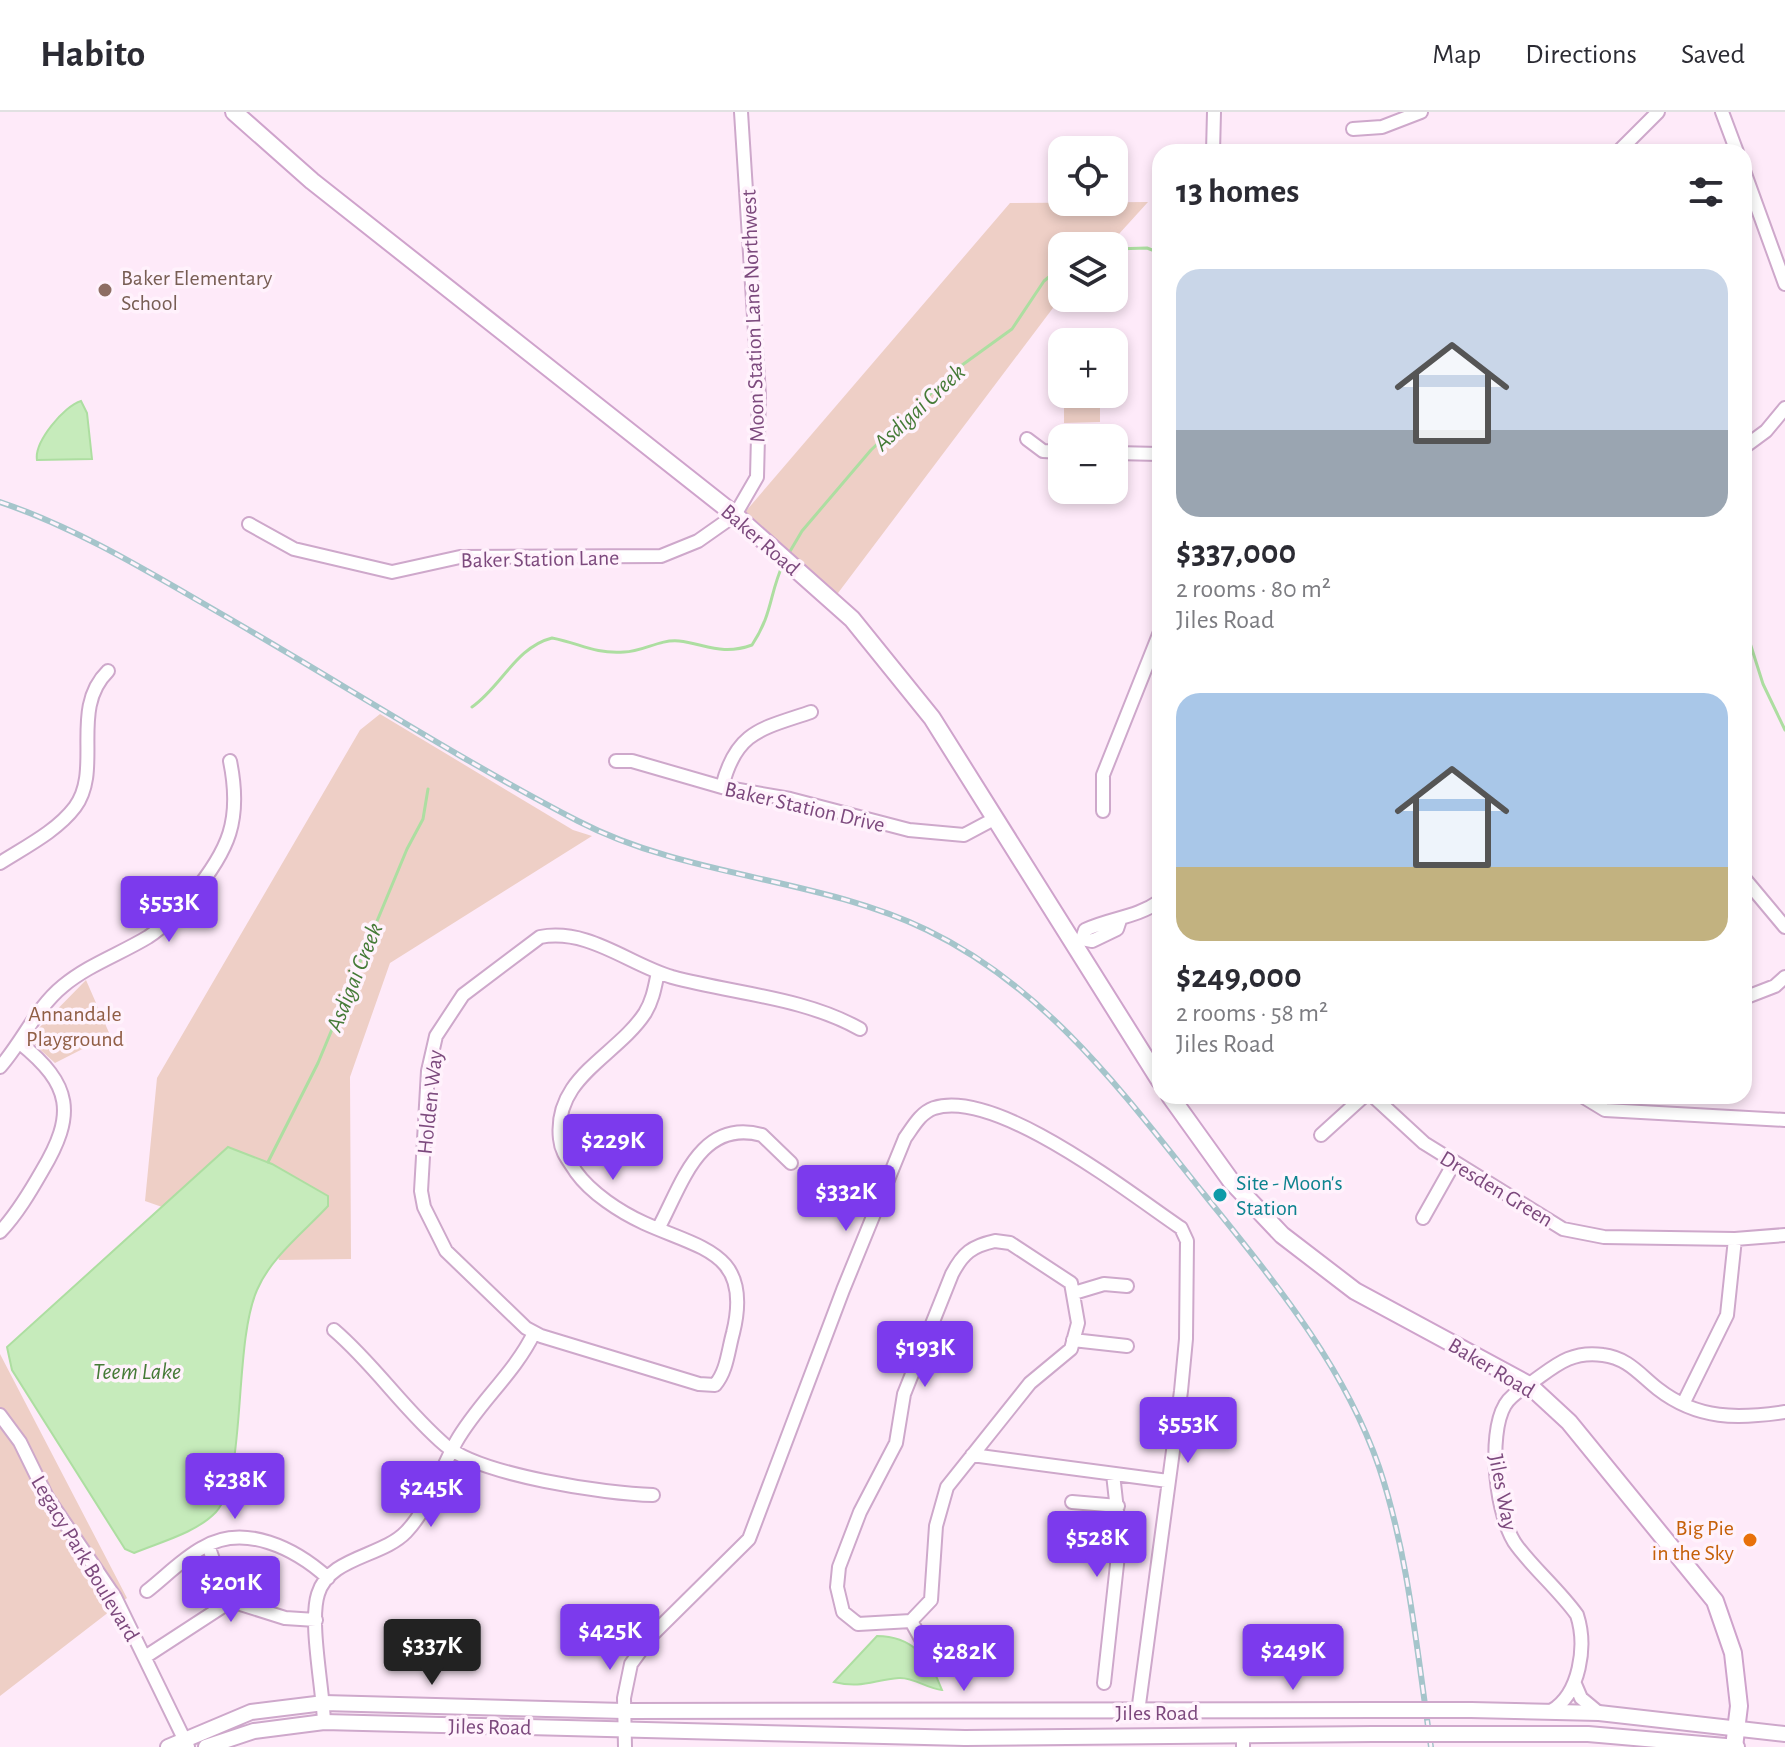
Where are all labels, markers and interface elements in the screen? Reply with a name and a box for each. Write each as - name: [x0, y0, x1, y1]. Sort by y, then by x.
- text: Habito: [40, 36, 145, 74]
- text: Map: [1432, 41, 1481, 69]
- text: Directions: [1525, 41, 1637, 69]
- text: Saved: [1681, 41, 1745, 69]
- map controls: [1048, 136, 1128, 504]
- button: locate: [1048, 136, 1128, 216]
- icon: filters: [1684, 170, 1728, 214]
- text: 13 homes: [1176, 175, 1299, 209]
- street label: Moon Station Lane Northwest: [738, 189, 768, 443]
- button: layers: [1048, 232, 1128, 312]
- place label: Baker Elementary School: [121, 267, 273, 314]
- marker: Baker Elementary School: [96, 281, 114, 299]
- icon: home: [1380, 321, 1524, 465]
- button: +: [1048, 328, 1128, 408]
- water label: Asdigai Creek: [869, 360, 970, 456]
- button: −: [1048, 424, 1128, 504]
- street label: Baker Road: [717, 500, 804, 580]
- text: $337,000: [1176, 536, 1296, 570]
- street label: Baker Station Lane: [461, 547, 620, 571]
- text: 2 rooms · 80 m²: [1176, 576, 1331, 602]
- text: Jiles Road: [1176, 607, 1274, 633]
- icon: home: [1380, 745, 1524, 889]
- street label: Baker Station Drive: [723, 778, 887, 836]
- pin: $553K: [113, 876, 225, 944]
- text: $553K: [139, 889, 199, 915]
- water label: Asdigai Creek: [322, 920, 388, 1036]
- text: $249,000: [1176, 960, 1302, 994]
- text: 2 rooms · 58 m²: [1176, 1000, 1328, 1026]
- park label: Annandale Playground: [26, 1003, 124, 1050]
- text: Jiles Road: [1176, 1031, 1274, 1057]
- street label: Holden Way: [414, 1048, 446, 1156]
- pin: $229K: [557, 1114, 669, 1182]
- text: $229K: [581, 1127, 645, 1153]
- street label: Dresden Green: [1436, 1147, 1557, 1231]
- pin: $332K: [790, 1165, 902, 1233]
- place label: Site - Moon's Station: [1236, 1172, 1343, 1219]
- text: $332K: [815, 1178, 877, 1204]
- marker: Site - Moon's Station: [1211, 1186, 1229, 1204]
- pin: $193K: [869, 1321, 981, 1389]
- text: $193K: [895, 1334, 955, 1360]
- street label: Baker Road: [1445, 1334, 1538, 1402]
- water label: Teem Lake: [93, 1360, 181, 1384]
- pin: $553K: [1132, 1397, 1244, 1465]
- text: $553K: [1158, 1410, 1218, 1436]
- street label: Jiles Way: [1485, 1452, 1521, 1533]
- pin: $238K: [179, 1453, 291, 1521]
- pin: $245K: [375, 1461, 487, 1529]
- text: $238K: [203, 1466, 267, 1492]
- street label: Legacy Park Boulevard: [27, 1472, 143, 1645]
- text: $245K: [399, 1474, 463, 1500]
- pin: $528K: [1041, 1511, 1153, 1579]
- place label: Big Pie in the Sky: [1652, 1517, 1735, 1564]
- text: $528K: [1065, 1524, 1129, 1550]
- marker: Big Pie in the Sky: [1741, 1531, 1759, 1549]
- pin: $201K: [175, 1556, 287, 1624]
- text: $201K: [200, 1569, 262, 1595]
- pin: $425K: [554, 1604, 666, 1672]
- text: $425K: [578, 1617, 642, 1643]
- pin: $337K: [376, 1619, 488, 1687]
- pin: $249K: [1237, 1624, 1349, 1692]
- pin: $282K: [908, 1625, 1020, 1693]
- text: $337K: [402, 1632, 462, 1658]
- text: $249K: [1261, 1637, 1325, 1663]
- text: $282K: [932, 1638, 996, 1664]
- street label: Jiles Road: [1115, 1702, 1199, 1724]
- street label: Jiles Road: [448, 1715, 532, 1739]

